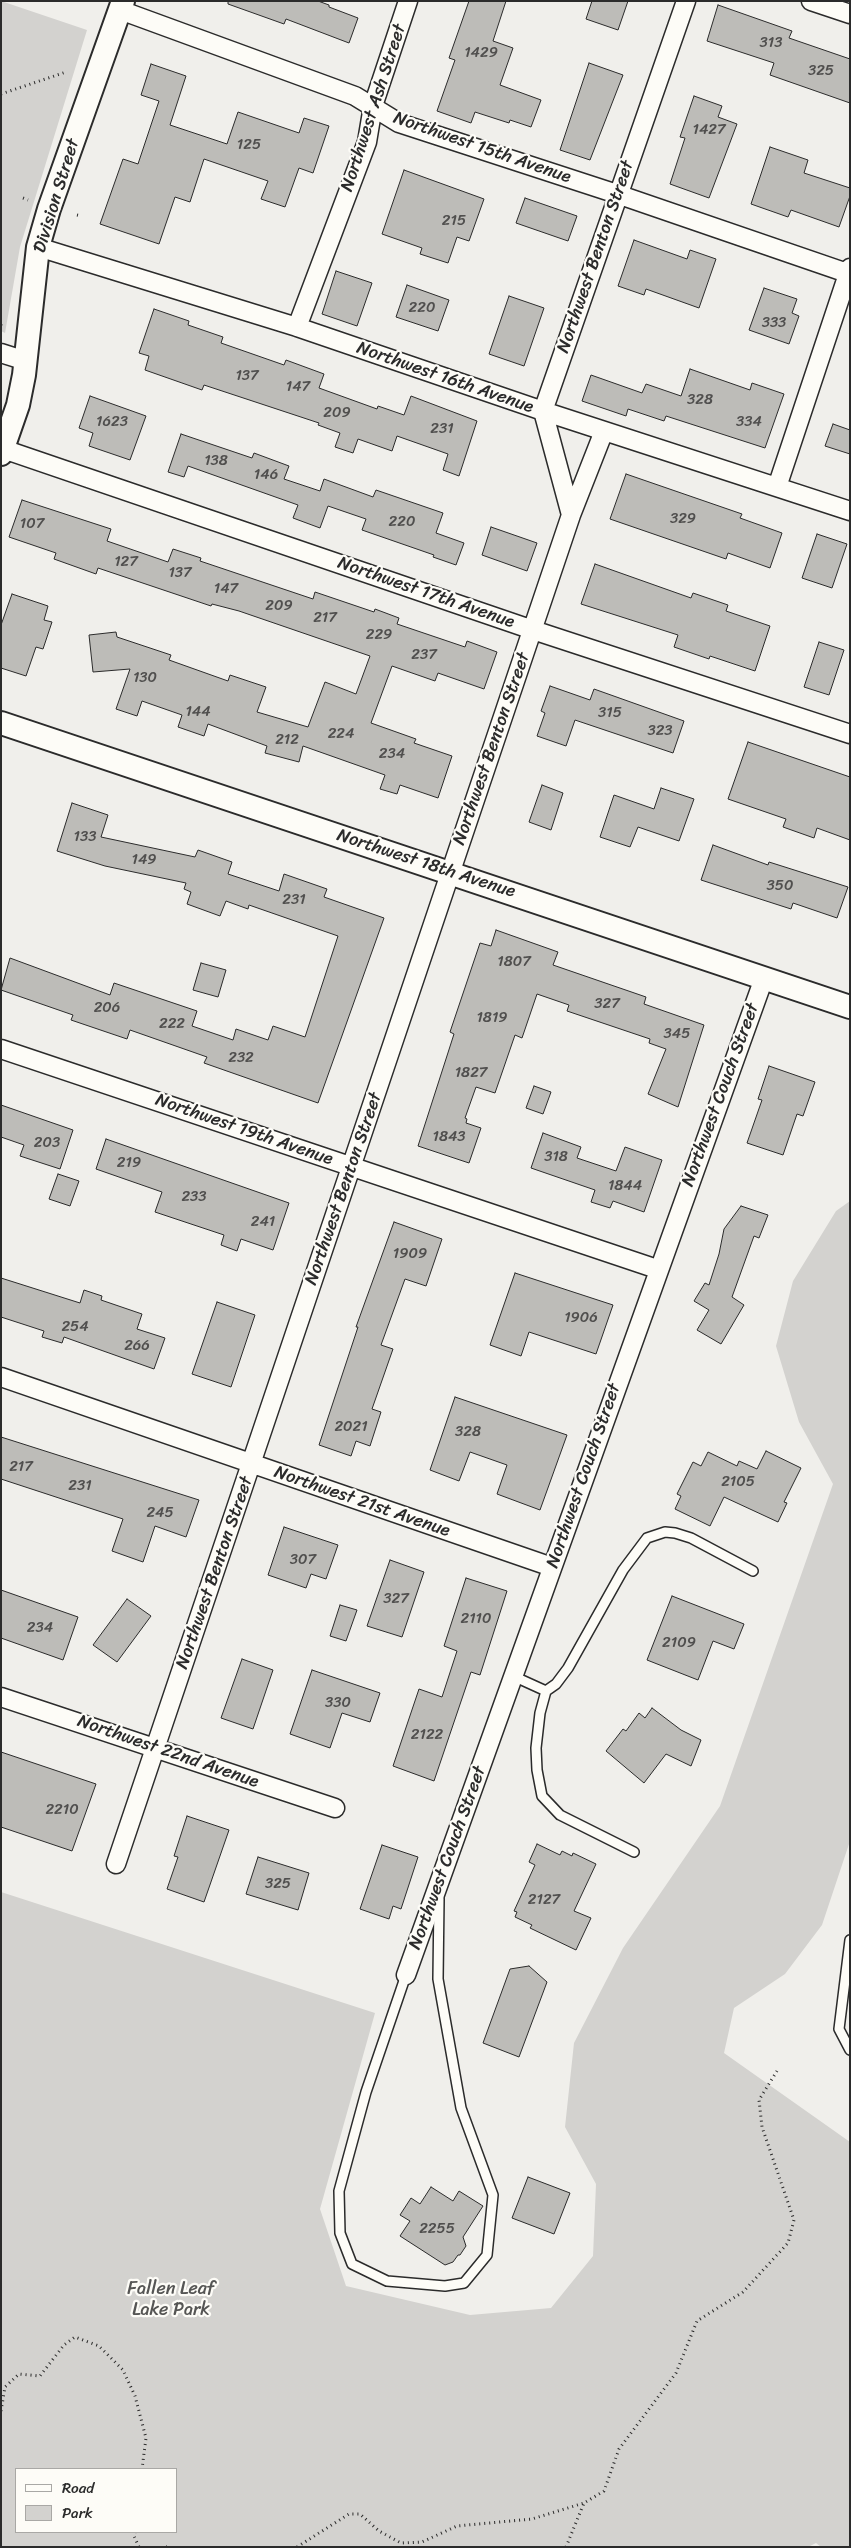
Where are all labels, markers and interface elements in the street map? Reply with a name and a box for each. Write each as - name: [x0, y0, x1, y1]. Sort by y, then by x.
- street label: Northwest Ash Street: [337, 22, 411, 194]
- house number: 313: [760, 34, 782, 52]
- house number: 1429: [464, 44, 498, 62]
- house number: 325: [808, 62, 834, 80]
- street label: Northwest 15th Avenue: [390, 107, 574, 189]
- house number: 1427: [692, 121, 726, 139]
- street label: Division Street: [29, 136, 85, 256]
- house number: 125: [237, 136, 261, 154]
- street label: Northwest Benton Street: [553, 158, 639, 356]
- house number: 215: [442, 212, 466, 230]
- house number: 220: [409, 299, 435, 317]
- house number: 333: [762, 314, 786, 332]
- street label: Northwest 16th Avenue: [354, 338, 536, 418]
- house number: 137: [235, 367, 259, 385]
- house number: 147: [286, 378, 310, 396]
- house number: 328: [687, 391, 713, 409]
- house number: 209: [323, 404, 351, 422]
- house number: 1623: [96, 413, 128, 431]
- house number: 334: [736, 413, 762, 431]
- house number: 231: [430, 420, 454, 438]
- house number: 138: [204, 452, 228, 470]
- house number: 146: [254, 466, 278, 484]
- house number: 329: [670, 510, 696, 528]
- house number: 220: [389, 513, 415, 531]
- house number: 107: [20, 515, 44, 533]
- house number: 127: [114, 553, 138, 571]
- street label: Northwest 17th Avenue: [335, 553, 517, 633]
- house number: 137: [168, 564, 192, 582]
- house number: 147: [214, 580, 238, 598]
- house number: 209: [265, 597, 293, 615]
- house number: 217: [313, 609, 337, 627]
- house number: 229: [366, 626, 392, 644]
- house number: 237: [411, 646, 437, 664]
- street label: Northwest Benton Street: [449, 650, 535, 848]
- house number: 130: [133, 669, 157, 687]
- house number: 144: [185, 703, 211, 721]
- house number: 315: [598, 704, 622, 722]
- house number: 323: [647, 722, 673, 740]
- house number: 224: [328, 725, 354, 743]
- house number: 212: [275, 731, 299, 749]
- house number: 234: [379, 745, 405, 763]
- street label: Northwest 18th Avenue: [334, 825, 518, 903]
- house number: 133: [74, 828, 96, 846]
- house number: 149: [131, 851, 157, 869]
- house number: 350: [767, 877, 793, 895]
- house number: 231: [282, 891, 306, 909]
- house number: 1807: [497, 953, 531, 971]
- house number: 327: [594, 995, 620, 1013]
- house number: 206: [94, 999, 120, 1017]
- street label: Northwest Couch Street: [678, 1000, 764, 1190]
- house number: 1819: [476, 1009, 508, 1027]
- house number: 222: [159, 1015, 185, 1033]
- house number: 345: [664, 1025, 690, 1043]
- house number: 232: [228, 1049, 254, 1067]
- house number: 1827: [455, 1064, 487, 1082]
- street label: Northwest 19th Avenue: [152, 1089, 336, 1171]
- street label: Northwest Benton Street: [301, 1090, 387, 1288]
- house number: 1843: [432, 1128, 466, 1146]
- house number: 203: [34, 1134, 60, 1152]
- house number: 318: [544, 1148, 568, 1166]
- house number: 219: [117, 1154, 141, 1172]
- house number: 1844: [608, 1177, 642, 1195]
- house number: 233: [181, 1188, 207, 1206]
- house number: 241: [251, 1213, 275, 1231]
- house number: 1909: [393, 1245, 427, 1263]
- house number: 1906: [564, 1309, 598, 1327]
- house number: 254: [61, 1318, 89, 1336]
- house number: 266: [124, 1337, 150, 1355]
- street label: Northwest Couch Street: [542, 1381, 626, 1571]
- house number: 2021: [334, 1418, 368, 1436]
- house number: 328: [455, 1423, 481, 1441]
- house number: 217: [9, 1458, 33, 1476]
- street label: Northwest 21st Avenue: [271, 1462, 453, 1542]
- house number: 2105: [721, 1473, 755, 1491]
- street label: Northwest Benton Street: [172, 1474, 258, 1672]
- house number: 231: [68, 1477, 92, 1495]
- house number: 245: [146, 1504, 174, 1522]
- house number: 307: [290, 1551, 316, 1569]
- house number: 327: [383, 1590, 409, 1608]
- house number: 2110: [460, 1610, 492, 1628]
- house number: 234: [27, 1619, 53, 1637]
- house number: 2109: [662, 1634, 696, 1652]
- house number: 330: [325, 1694, 351, 1712]
- street label: Northwest 22nd Avenue: [75, 1711, 261, 1793]
- house number: 2122: [411, 1726, 443, 1744]
- street label: Northwest Couch Street: [405, 1763, 491, 1953]
- house number: 2210: [45, 1801, 79, 1819]
- house number: 325: [265, 1875, 291, 1893]
- house number: 2127: [528, 1891, 560, 1909]
- house number: 2255: [419, 2220, 455, 2238]
- park label: Fallen Leaf Lake Park: [127, 2278, 215, 2320]
- legend: [15, 2468, 178, 2533]
- text: Road: [62, 2475, 94, 2501]
- text: Park: [62, 2500, 93, 2526]

